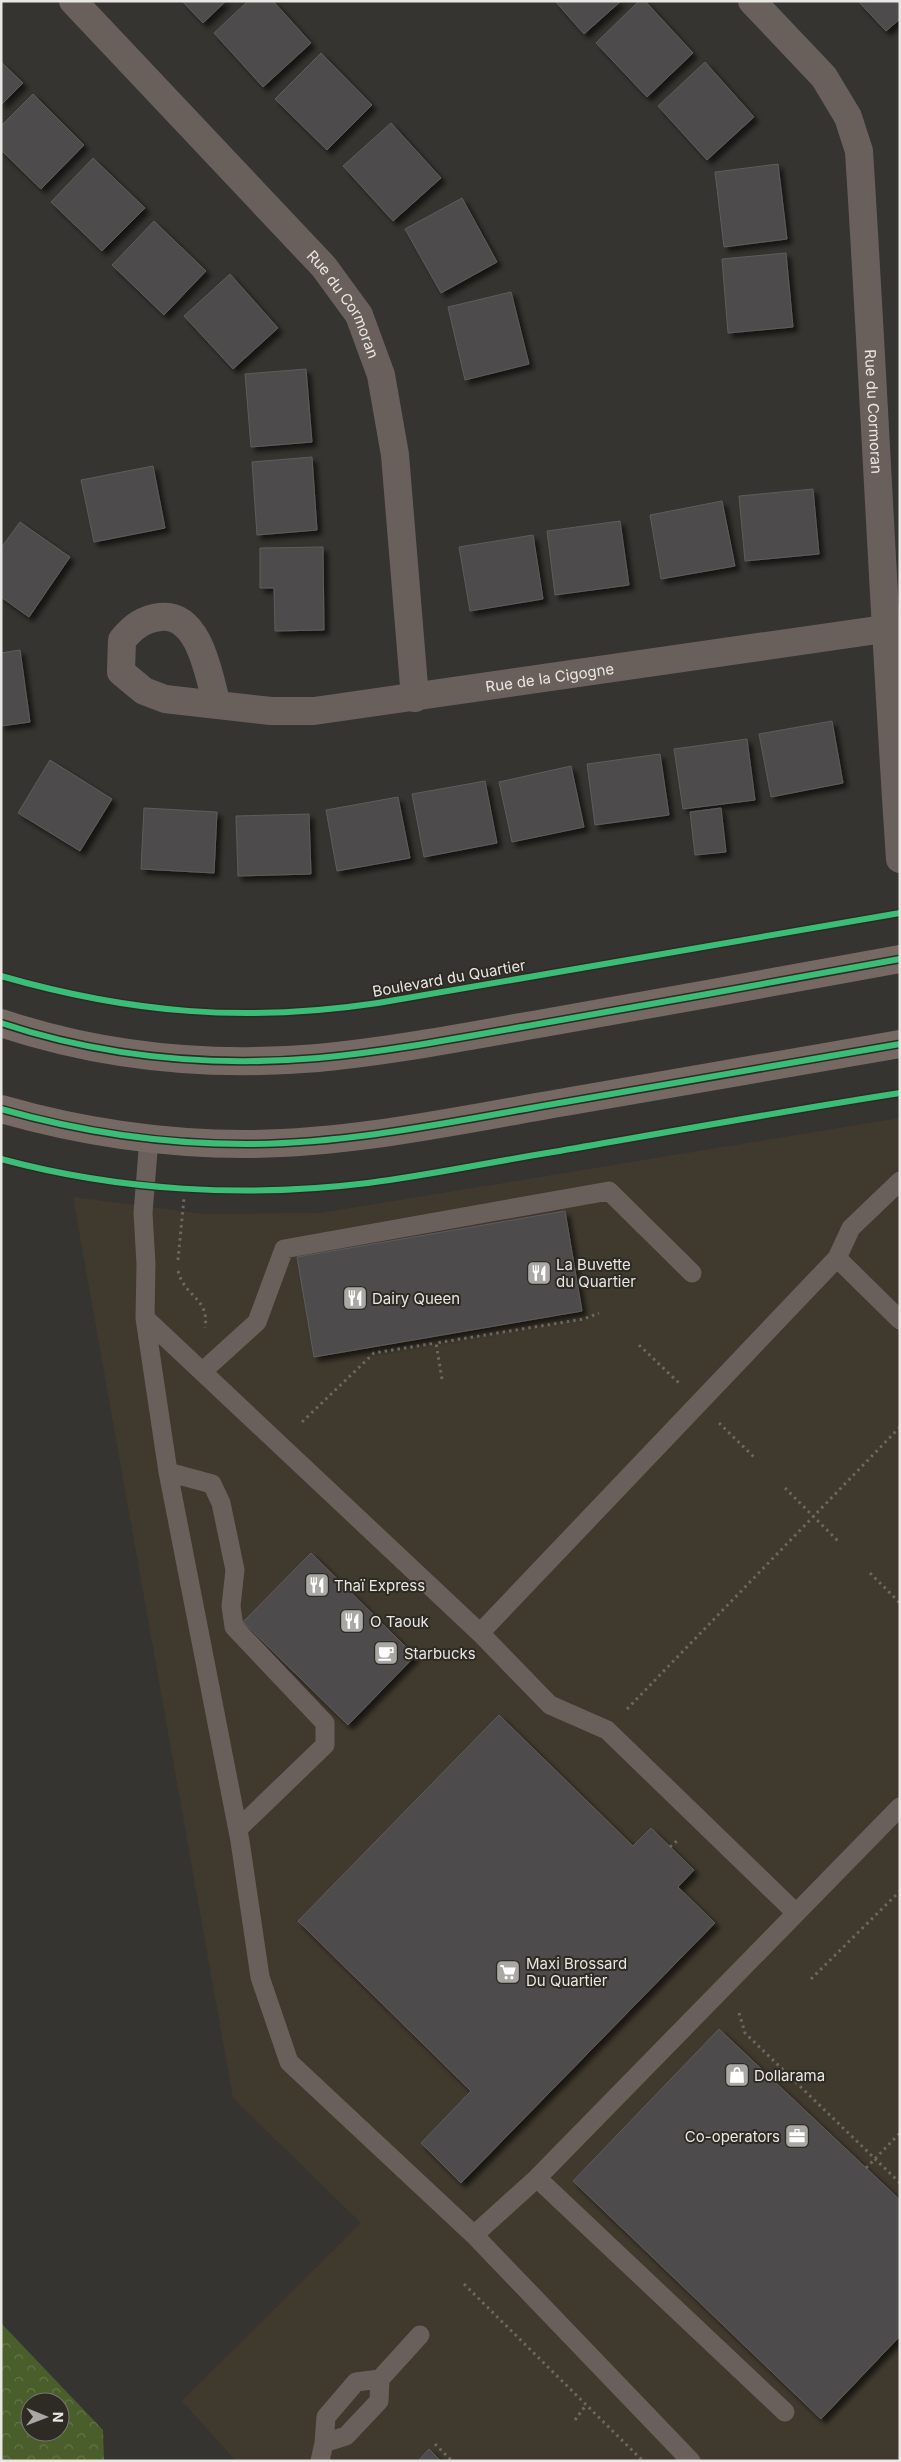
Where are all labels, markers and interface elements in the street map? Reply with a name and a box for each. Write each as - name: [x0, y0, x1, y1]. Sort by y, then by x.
- street label: Rue du Cormoran: [303, 246, 383, 361]
- street label: Rue du Cormoran: [861, 349, 887, 474]
- street label: Rue de la Cigogne: [484, 658, 615, 696]
- street label: Boulevard du Quartier: [371, 955, 527, 1001]
- place label: La Buvette du Quartier: [556, 1255, 636, 1291]
- restaurant icon: La Buvette du Quartier: [526, 1260, 552, 1286]
- restaurant icon: Dairy Queen: [342, 1285, 368, 1311]
- place label: Dairy Queen: [372, 1289, 460, 1308]
- restaurant icon: Thaï Express: [304, 1572, 330, 1598]
- place label: Thaï Express: [334, 1576, 425, 1595]
- restaurant icon: O Taouk: [339, 1608, 365, 1634]
- place label: O Taouk: [370, 1612, 430, 1631]
- cafe icon: Starbucks: [373, 1640, 399, 1666]
- place label: Starbucks: [404, 1644, 476, 1663]
- place label: Maxi Brossard Du Quartier: [526, 1954, 627, 1990]
- supermarket icon: Maxi Brossard Du Quartier: [495, 1959, 521, 1985]
- shop icon: Dollarama: [724, 2062, 750, 2088]
- place label: Dollarama: [754, 2066, 825, 2085]
- office icon: Co-operators: [784, 2123, 810, 2149]
- place label: Co-operators: [685, 2127, 780, 2146]
- north arrow: [20, 2392, 70, 2442]
- text: N: [50, 2412, 67, 2423]

